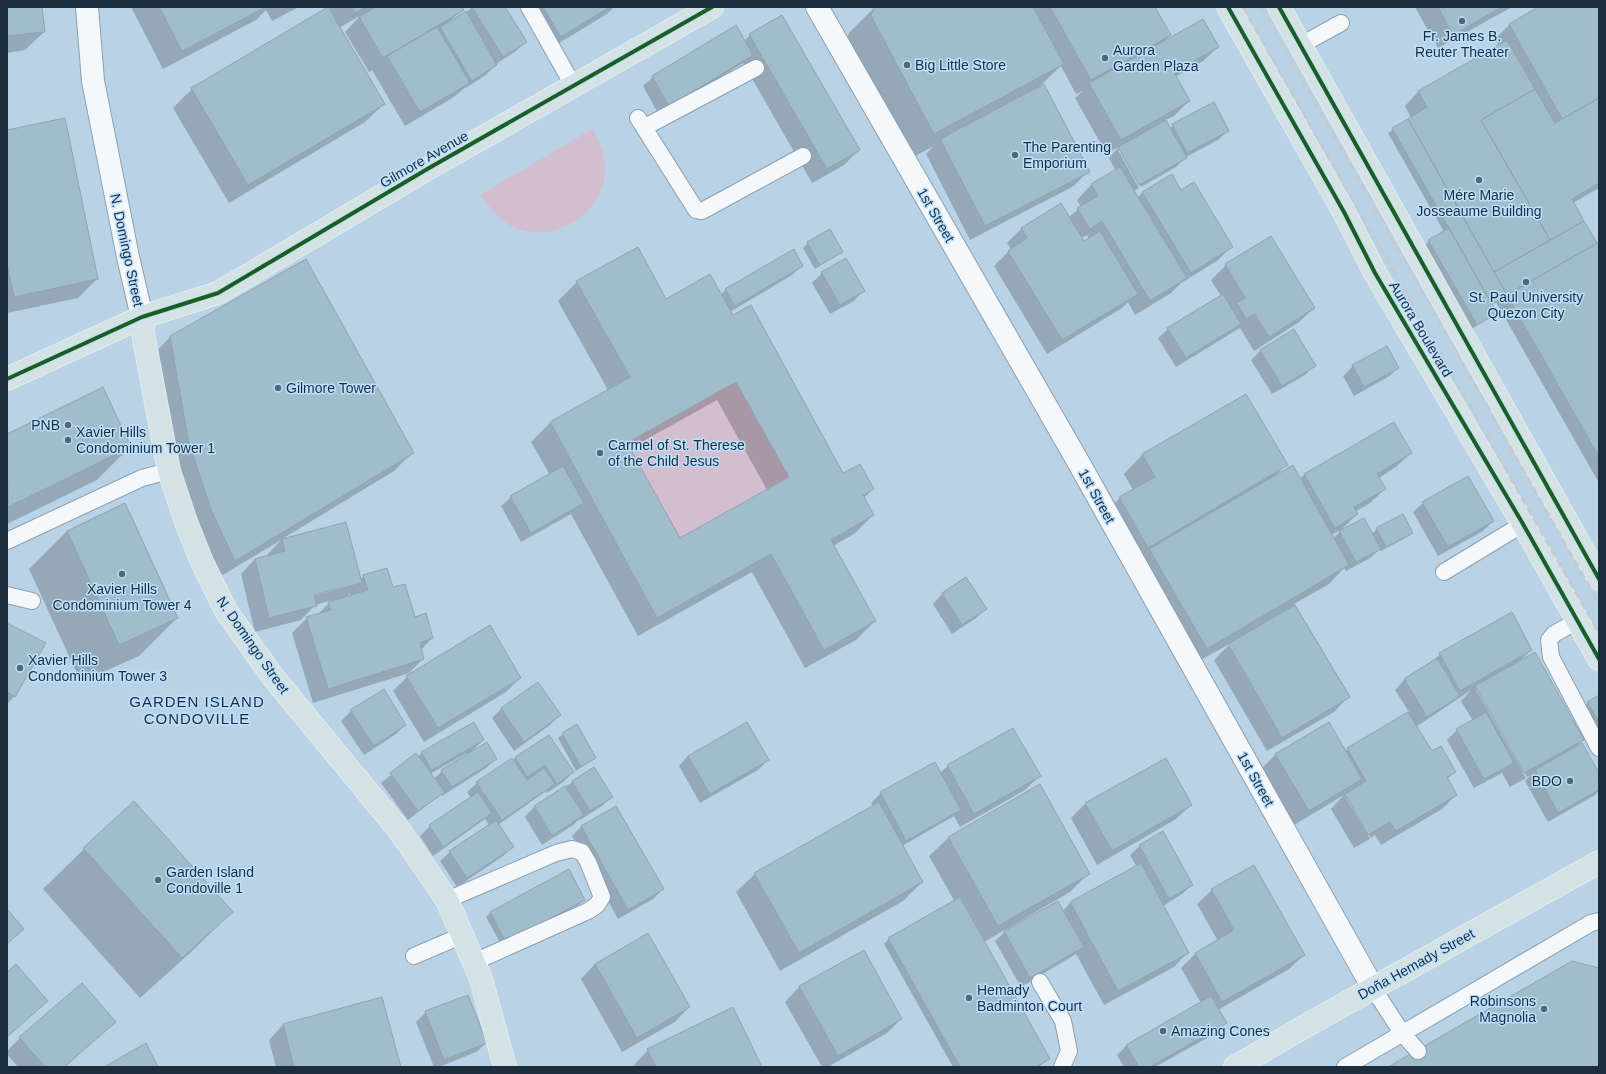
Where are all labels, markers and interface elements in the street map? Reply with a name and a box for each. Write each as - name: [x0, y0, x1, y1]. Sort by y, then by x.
- marker: Fr. James B. Reuter Theater: [1457, 16, 1467, 26]
- place label: Fr. James B. Reuter Theater: [1415, 28, 1509, 60]
- place label: Aurora Garden Plaza: [1113, 42, 1199, 74]
- marker: Aurora Garden Plaza: [1100, 53, 1110, 63]
- place label: Big Little Store: [915, 57, 1006, 73]
- marker: Big Little Store: [902, 60, 912, 70]
- street label: Gilmore Avenue: [377, 127, 471, 191]
- place label: The Parenting Emporium: [1023, 139, 1111, 171]
- marker: The Parenting Emporium: [1010, 150, 1020, 160]
- marker: Mére Marie Josseaume Building: [1474, 175, 1484, 185]
- street label: 1st Street: [914, 185, 958, 245]
- place label: Mére Marie Josseaume Building: [1416, 187, 1542, 219]
- street label: N. Domingo Street: [107, 192, 147, 308]
- marker: St. Paul University Quezon City: [1521, 277, 1531, 287]
- street label: Aurora Boulevard: [1386, 278, 1456, 380]
- place label: St. Paul University Quezon City: [1469, 289, 1583, 321]
- place label: Gilmore Tower: [286, 380, 376, 396]
- marker: Gilmore Tower: [273, 383, 283, 393]
- place label: PNB: [31, 417, 60, 433]
- marker: PNB: [63, 420, 73, 430]
- place label: Xavier Hills Condominium Tower 1: [76, 424, 215, 456]
- marker: Xavier Hills Condominium Tower 1: [63, 435, 73, 445]
- place label: Carmel of St. Therese of the Child Jesus: [608, 437, 745, 469]
- marker: Carmel of St. Therese of the Child Jesus: [595, 448, 605, 458]
- street label: 1st Street: [1075, 466, 1119, 526]
- marker: Xavier Hills Condominium Tower 4: [117, 569, 127, 579]
- place label: Xavier Hills Condominium Tower 4: [52, 581, 192, 613]
- street label: N. Domingo Street: [213, 593, 293, 697]
- place label: Xavier Hills Condominium Tower 3: [28, 652, 167, 684]
- marker: Xavier Hills Condominium Tower 3: [15, 663, 25, 673]
- district label: GARDEN ISLAND CONDOVILLE: [129, 693, 265, 727]
- street label: 1st Street: [1234, 749, 1278, 809]
- place label: BDO: [1532, 773, 1562, 789]
- marker: BDO: [1565, 776, 1575, 786]
- place label: Garden Island Condoville 1: [166, 864, 254, 896]
- marker: Garden Island Condoville 1: [153, 875, 163, 885]
- street label: Doña Hemady Street: [1355, 925, 1477, 1003]
- place label: Hemady Badminton Court: [977, 982, 1082, 1014]
- marker: Hemady Badminton Court: [964, 993, 974, 1003]
- place label: Robinsons Magnolia: [1470, 993, 1536, 1025]
- marker: Robinsons Magnolia: [1539, 1004, 1549, 1014]
- place label: Amazing Cones: [1171, 1023, 1270, 1039]
- marker: Amazing Cones: [1158, 1026, 1168, 1036]

